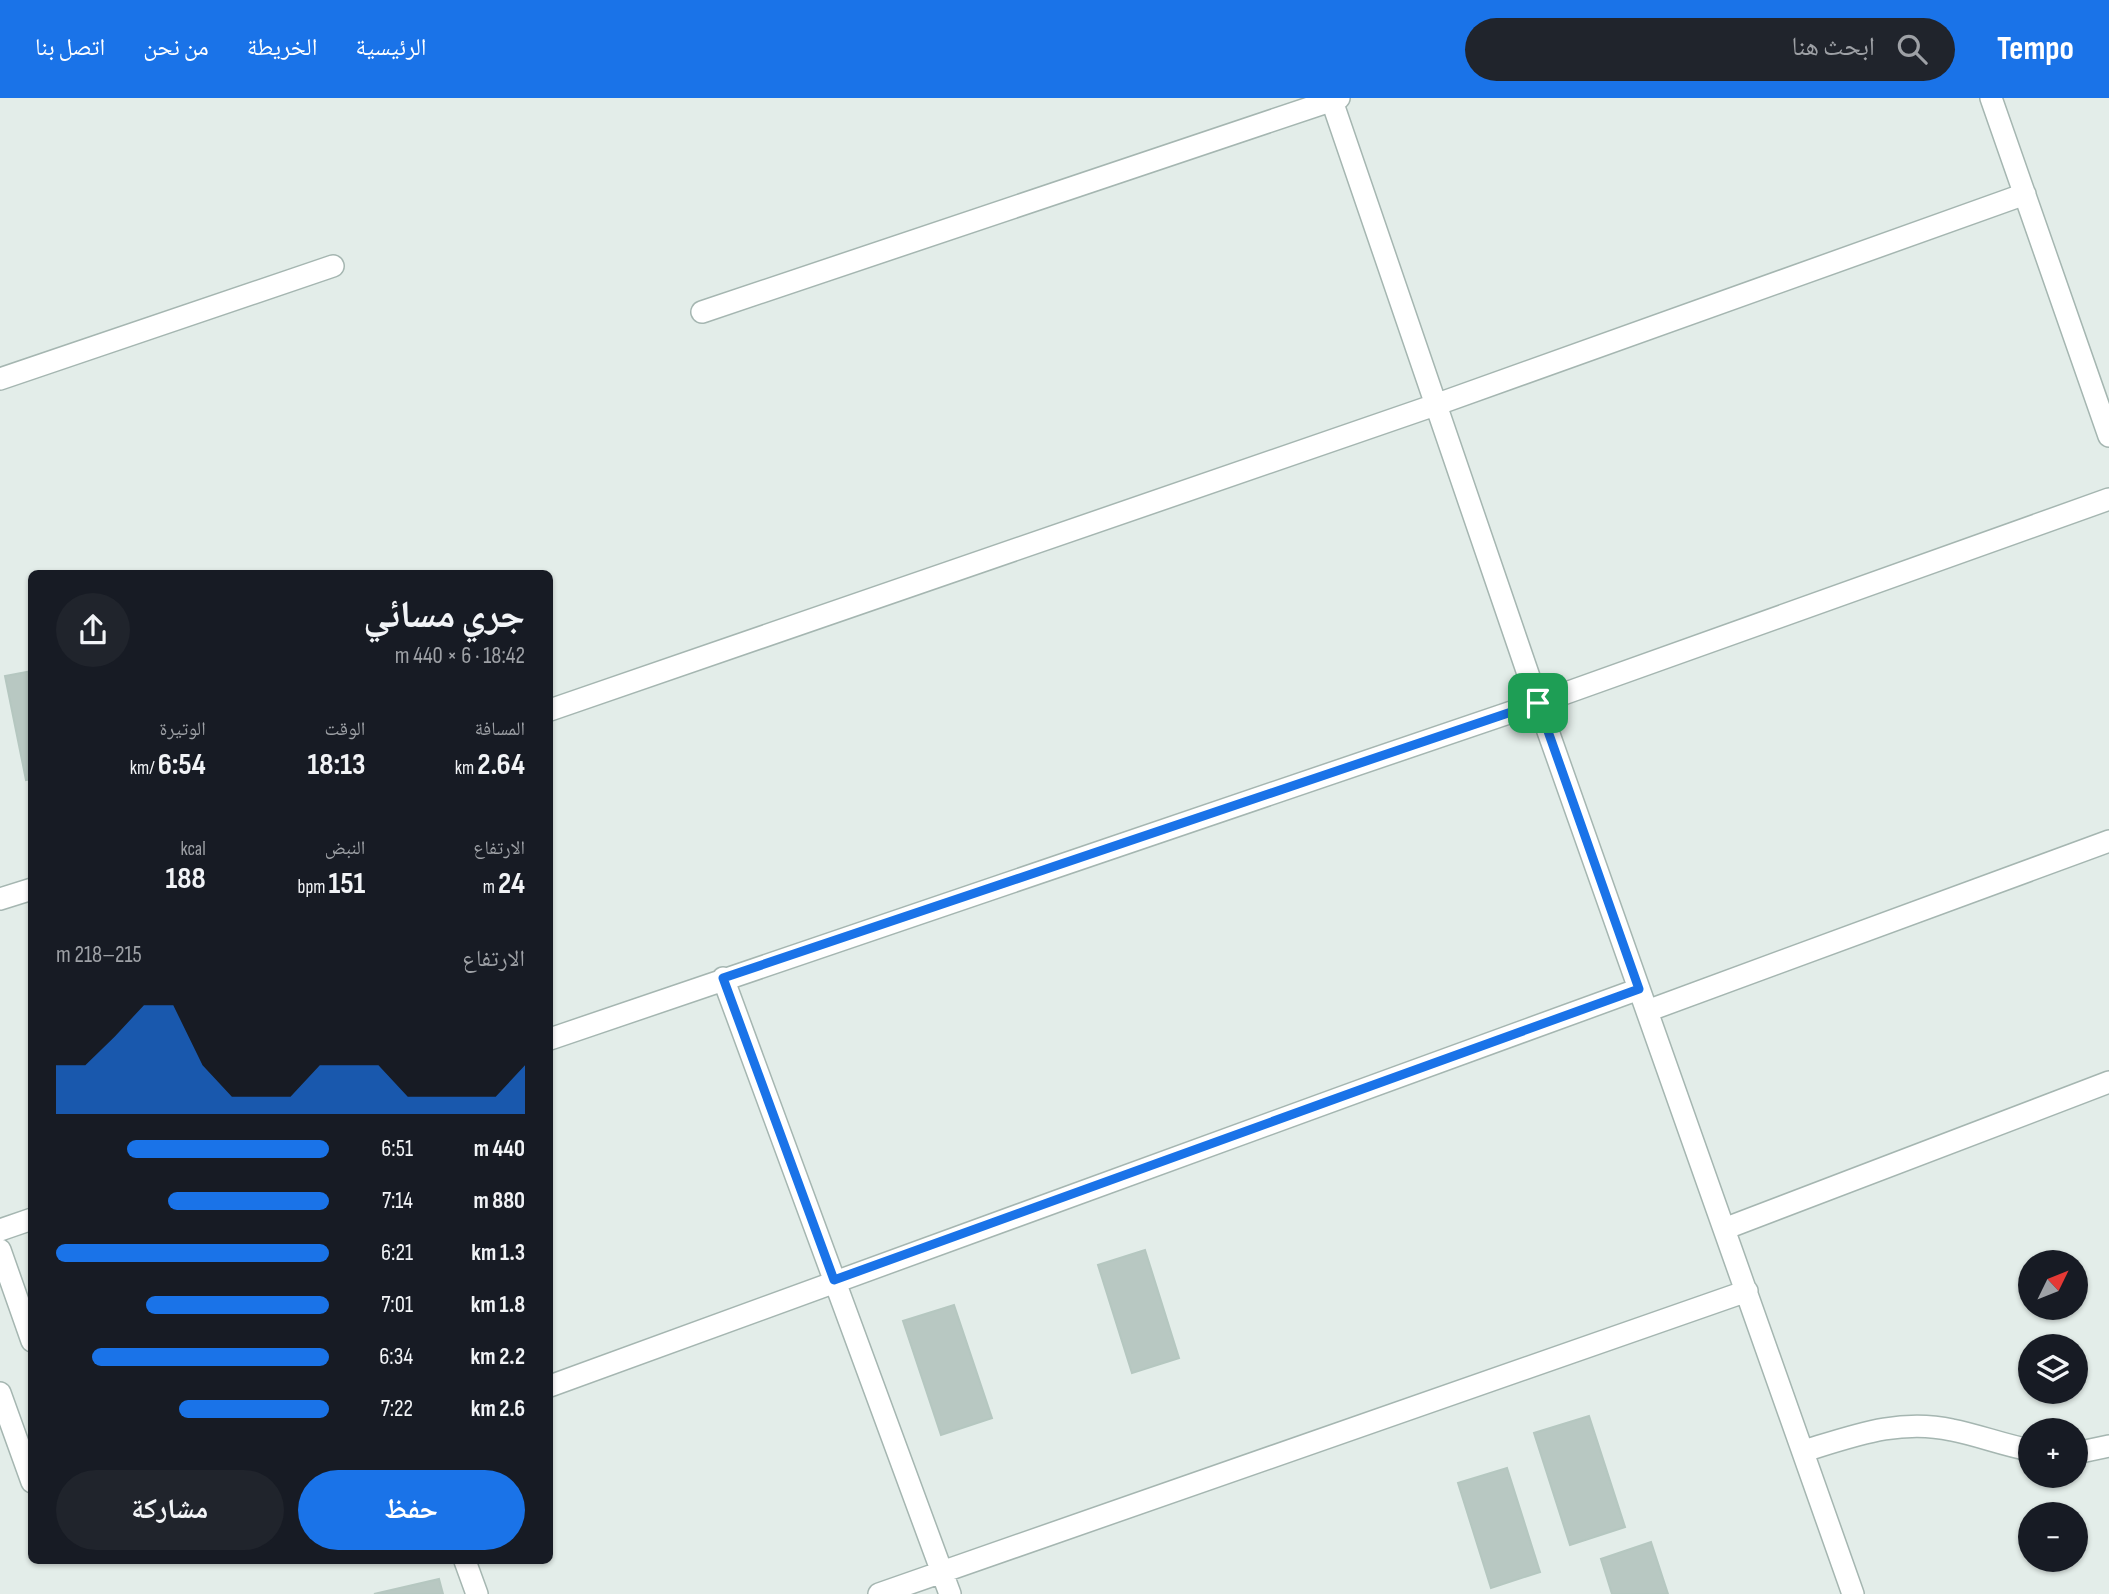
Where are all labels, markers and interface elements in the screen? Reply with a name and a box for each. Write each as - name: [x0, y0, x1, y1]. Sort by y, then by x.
- search box: [1465, 18, 1955, 81]
- text: Tempo: [1997, 29, 2074, 69]
- icon: search: [1893, 30, 1931, 68]
- text: ابحث هنا: [1792, 32, 1875, 63]
- text: اتصل بنا: [35, 33, 105, 62]
- text: من نحن: [143, 33, 209, 62]
- text: الخريطة: [247, 33, 317, 62]
- text: الرئيسية: [355, 33, 427, 62]
- button: share: [56, 593, 130, 667]
- text: جري مسائي: [363, 593, 525, 638]
- text: 18:42 · 6 × 440 m: [395, 642, 525, 670]
- pin: [1508, 673, 1568, 733]
- icon: arrive: [1519, 684, 1557, 722]
- text: الوتيرة: [159, 718, 206, 741]
- text: الوقت: [324, 718, 365, 741]
- text: المسافة: [475, 718, 525, 741]
- text: 6:54: [158, 747, 206, 783]
- text: 18:13: [308, 747, 365, 783]
- text: 2.64: [477, 747, 525, 783]
- text: /km: [130, 757, 158, 780]
- text: km: [455, 757, 477, 780]
- text: النبض: [325, 837, 365, 860]
- text: الارتفاع: [473, 837, 525, 860]
- text: kcal: [181, 838, 206, 861]
- text: 188: [166, 861, 206, 897]
- text: 151: [329, 866, 365, 902]
- text: 24: [498, 866, 525, 902]
- text: bpm: [298, 876, 329, 899]
- text: m: [483, 876, 498, 899]
- text: 215–218 m: [56, 941, 142, 969]
- text: الارتفاع: [462, 945, 525, 973]
- text: 6:51: [381, 1135, 413, 1163]
- text: 440 m: [474, 1135, 525, 1163]
- text: 7:14: [382, 1187, 413, 1215]
- text: 880 m: [473, 1187, 525, 1215]
- text: 6:21: [381, 1239, 413, 1267]
- text: 1.3 km: [471, 1239, 525, 1267]
- north arrow: [2018, 1250, 2088, 1320]
- map controls: [2018, 1250, 2088, 1572]
- text: 7:01: [381, 1291, 413, 1319]
- text: 1.8 km: [471, 1291, 525, 1319]
- button: layers: [2018, 1334, 2088, 1404]
- text: 6:34: [379, 1343, 413, 1371]
- text: 2.2 km: [471, 1343, 525, 1371]
- text: 7:22: [381, 1395, 413, 1423]
- text: 2.6 km: [471, 1395, 525, 1423]
- button: +: [2018, 1418, 2088, 1488]
- button: مشاركة: [56, 1470, 284, 1550]
- button: حفظ: [298, 1470, 525, 1550]
- button: −: [2018, 1502, 2088, 1572]

